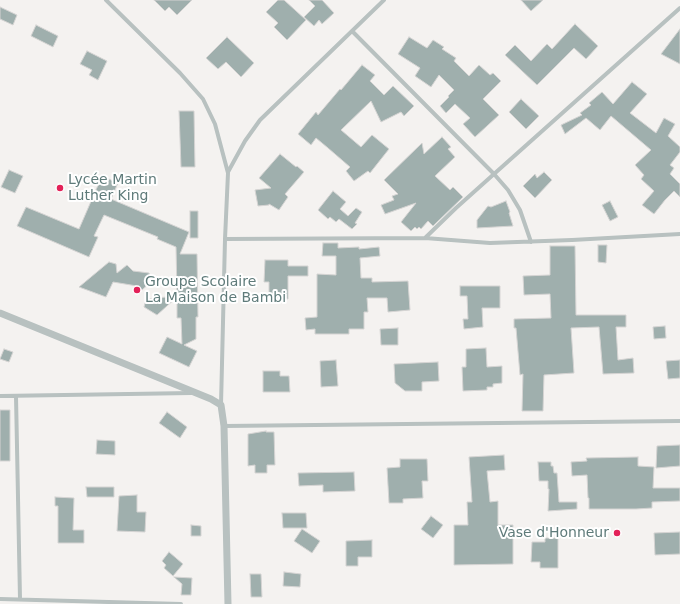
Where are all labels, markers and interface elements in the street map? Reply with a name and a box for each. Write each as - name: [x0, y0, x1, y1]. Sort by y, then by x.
- place label: Lycée Martin Luther King: [68, 172, 157, 204]
- marker: Lycée Martin Luther King: [55, 183, 65, 193]
- place label: Groupe Scolaire La Maison de Bambi: [145, 274, 286, 306]
- marker: Groupe Scolaire La Maison de Bambi: [132, 285, 142, 295]
- place label: Vase d'Honneur: [499, 525, 609, 541]
- marker: Vase d'Honneur: [612, 528, 622, 538]

